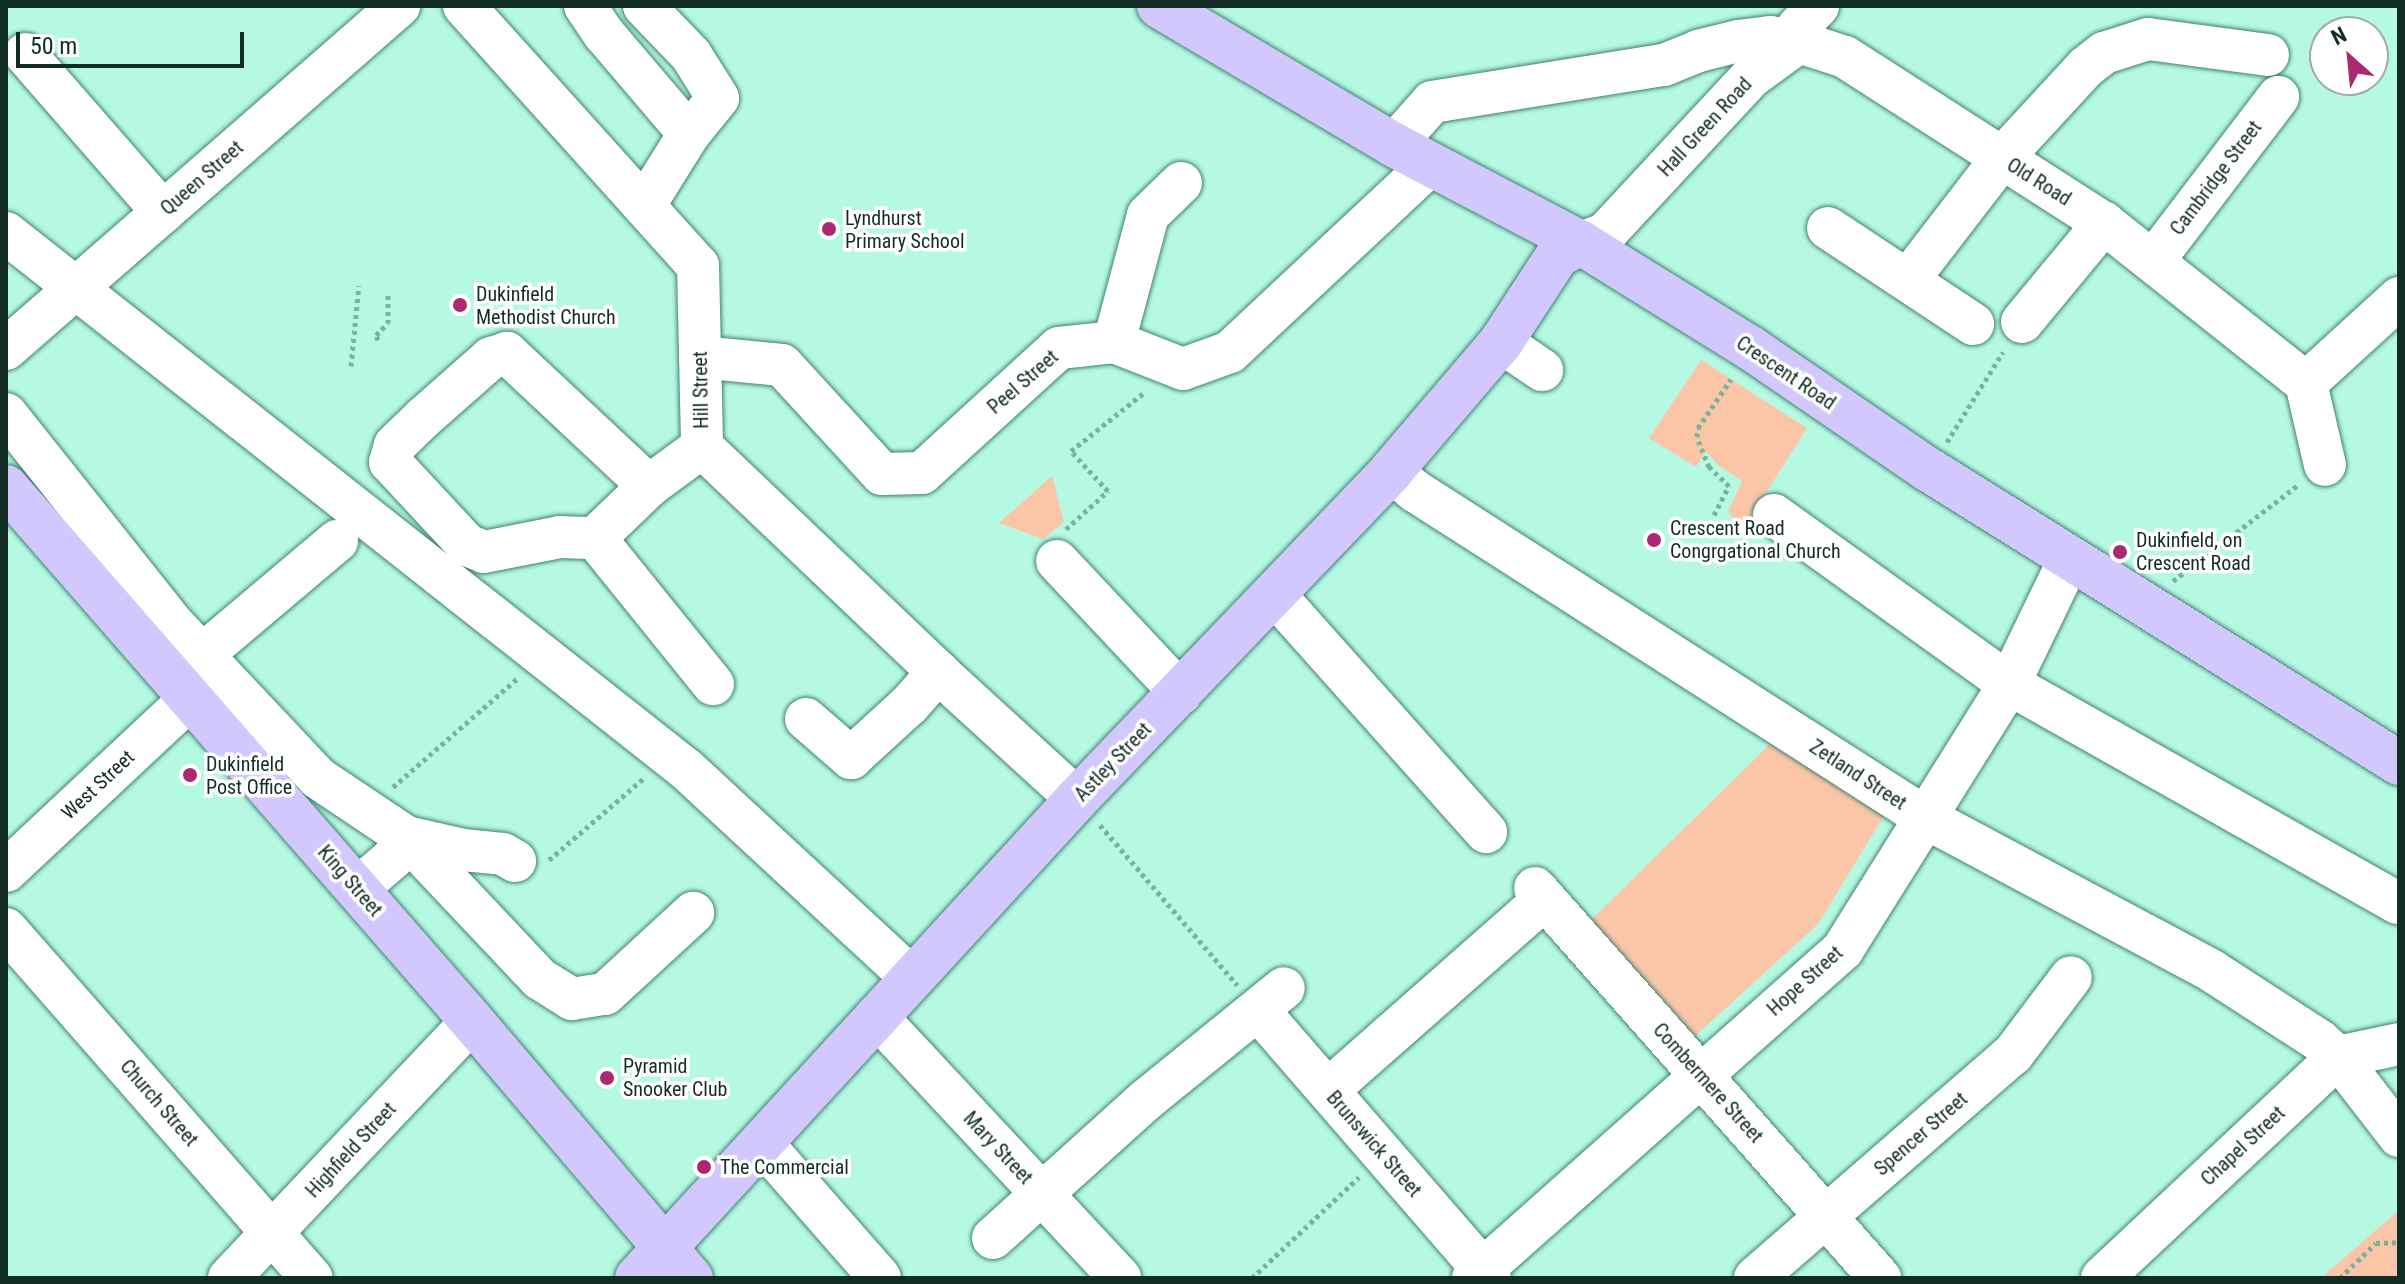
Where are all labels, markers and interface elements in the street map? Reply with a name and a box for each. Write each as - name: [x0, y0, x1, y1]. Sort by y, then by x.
- scale bar: [20, 16, 248, 66]
- north arrow: [2309, 16, 2389, 96]
- text: N: [2327, 22, 2350, 50]
- text: 50 m: [30, 32, 77, 60]
- street label: Hall Green Road: [1653, 72, 1757, 182]
- street label: Cambridge Street: [2165, 116, 2267, 240]
- street label: Queen Street: [156, 136, 248, 220]
- street label: Old Road: [2002, 153, 2076, 211]
- place label: Lyndhurst Primary School: [845, 206, 965, 253]
- marker: Lyndhurst Primary School: [820, 220, 838, 238]
- place label: Dukinfield Methodist Church: [476, 282, 616, 329]
- marker: Dukinfield Methodist Church: [451, 296, 469, 314]
- street label: Crescent Road: [1732, 331, 1840, 415]
- street label: Peel Street: [983, 345, 1063, 419]
- street label: Hill Street: [688, 351, 714, 429]
- place label: Crescent Road Congrgational Church: [1670, 516, 1841, 563]
- place label: Dukinfield, on Crescent Road: [2136, 528, 2251, 575]
- marker: Crescent Road Congrgational Church: [1645, 531, 1663, 549]
- marker: Dukinfield, on Crescent Road: [2111, 543, 2129, 561]
- street label: Astley Street: [1070, 718, 1156, 806]
- street label: Zetland Street: [1805, 735, 1911, 815]
- street label: West Street: [57, 745, 139, 825]
- place label: Dukinfield Post Office: [206, 752, 292, 799]
- marker: Dukinfield Post Office: [181, 766, 199, 784]
- street label: King Street: [313, 840, 387, 922]
- street label: Hope Street: [1762, 941, 1848, 1021]
- street label: Combermere Street: [1648, 1018, 1768, 1148]
- place label: Pyramid Snooker Club: [623, 1054, 727, 1101]
- street label: Church Street: [115, 1055, 203, 1151]
- marker: Pyramid Snooker Club: [598, 1069, 616, 1087]
- street label: Brunswick Street: [1321, 1086, 1427, 1202]
- street label: Spencer Street: [1870, 1087, 1972, 1181]
- street label: Highfield Street: [301, 1097, 401, 1203]
- street label: Chapel Street: [2196, 1101, 2290, 1191]
- street label: Mary Street: [958, 1107, 1038, 1189]
- place label: The Commercial: [720, 1155, 849, 1179]
- marker: The Commercial: [695, 1158, 713, 1176]

